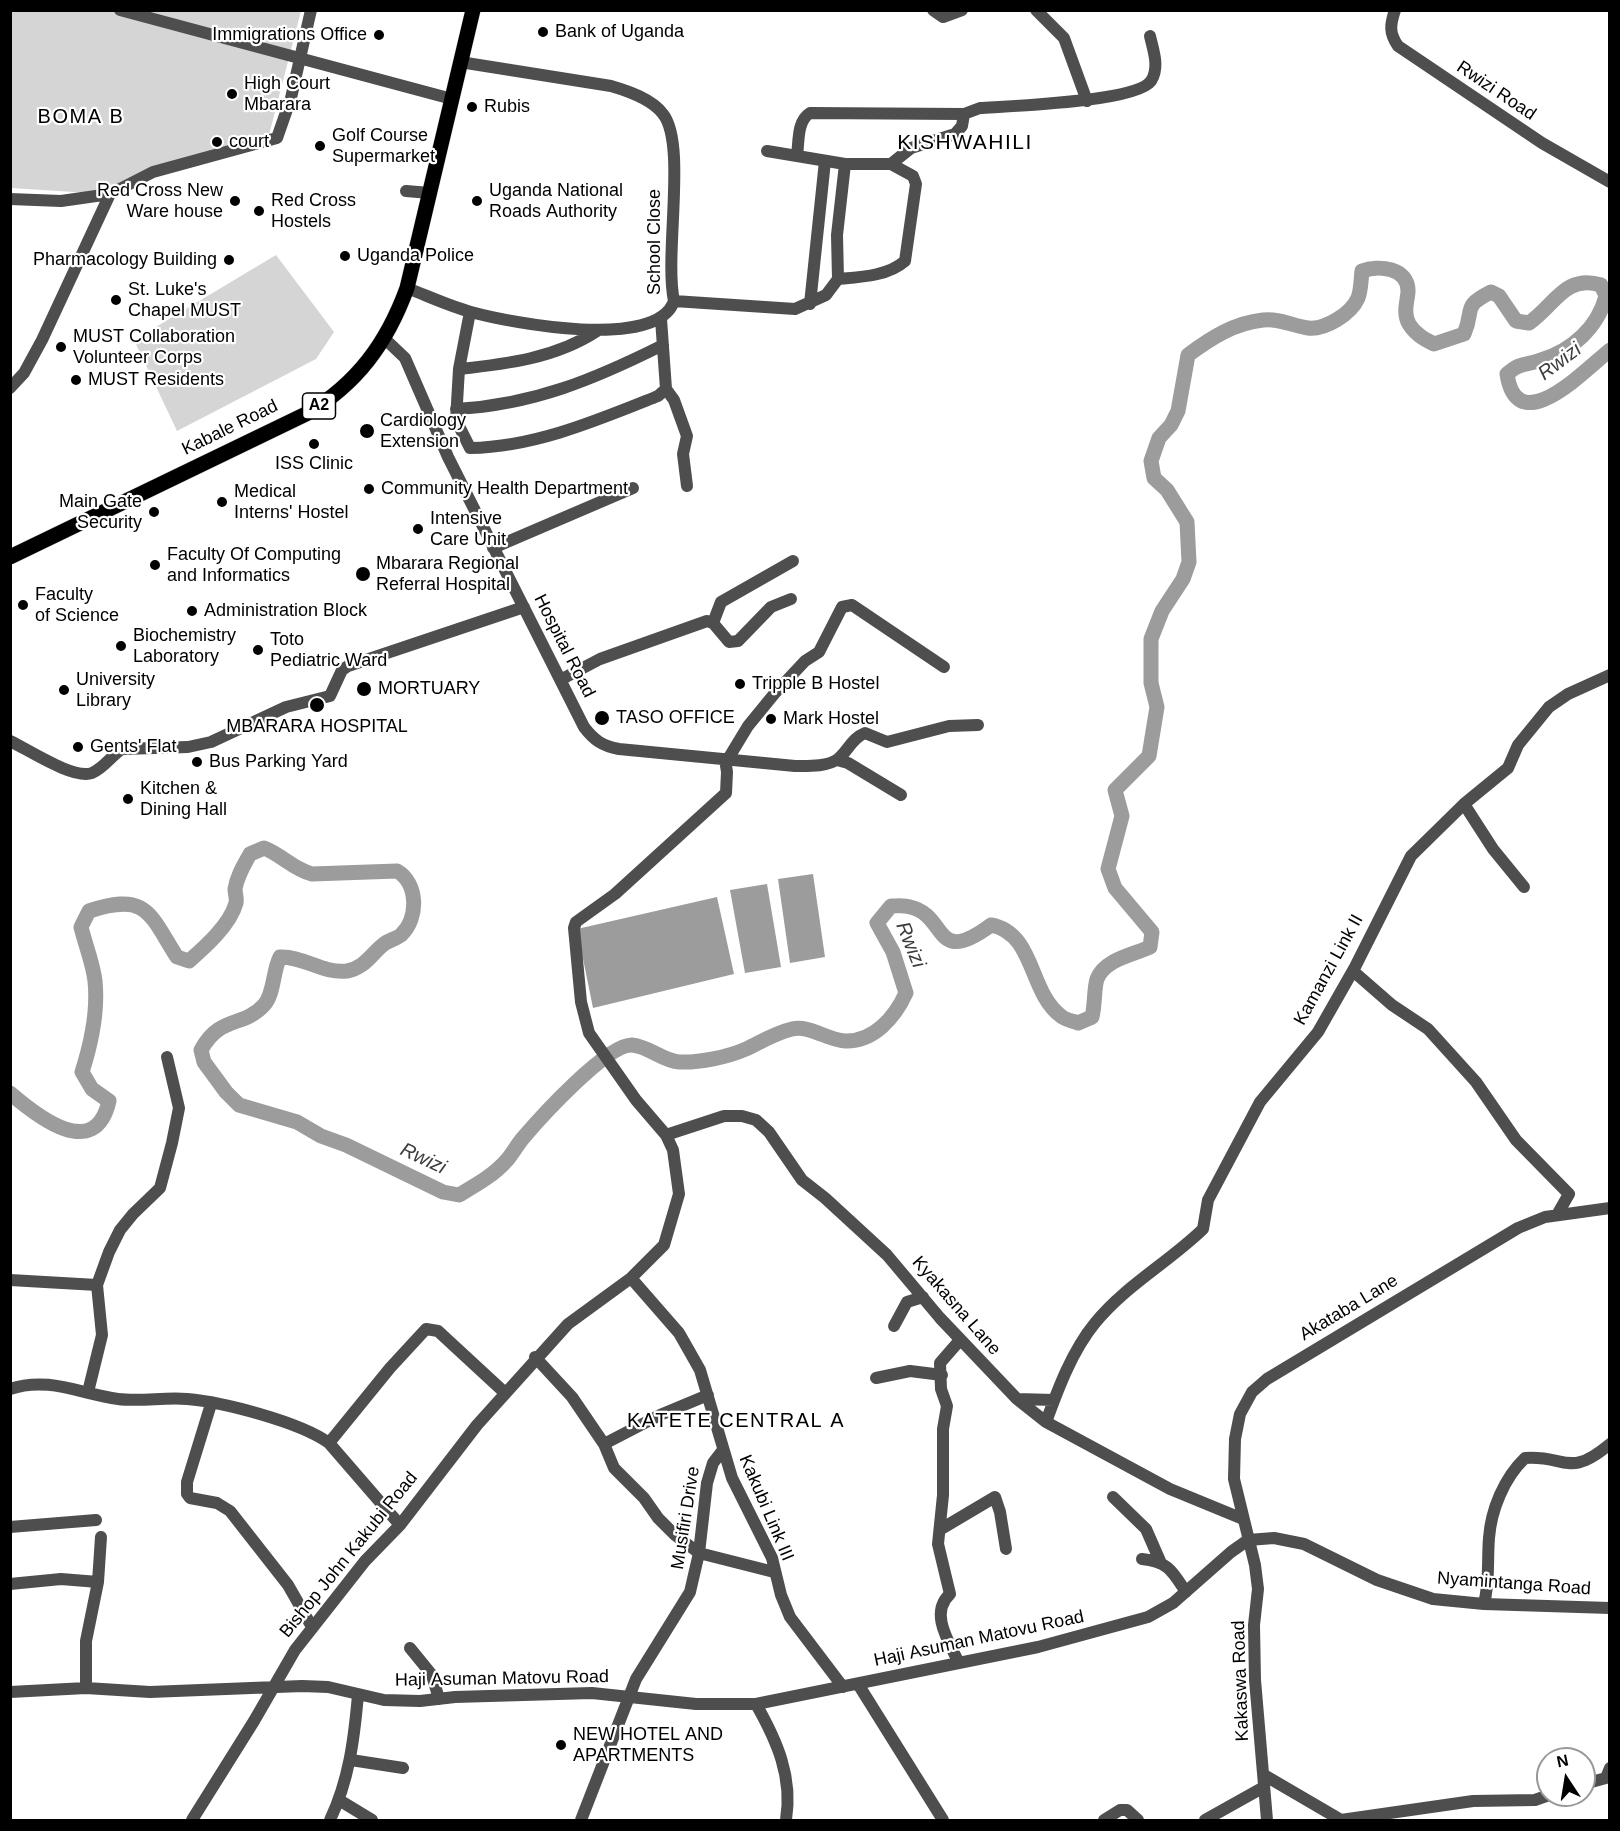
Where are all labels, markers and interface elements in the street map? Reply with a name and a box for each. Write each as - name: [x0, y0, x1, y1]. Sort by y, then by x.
- place label: Bank of Uganda: [555, 21, 684, 43]
- place label: Immigrations Office: [212, 24, 367, 46]
- marker: Bank of Uganda: [536, 25, 550, 39]
- marker: Immigrations Office: [372, 28, 386, 42]
- street label: Rwizi Road: [1452, 57, 1540, 125]
- place label: High Court Mbarara: [244, 73, 330, 116]
- marker: High Court Mbarara: [225, 87, 239, 101]
- place label: Rubis: [484, 96, 530, 118]
- marker: Rubis: [465, 100, 479, 114]
- district label: BOMA B: [38, 105, 124, 129]
- place label: Golf Course Supermarket: [332, 125, 435, 168]
- district label: KISHWAHILI: [897, 130, 1033, 156]
- place label: court: [229, 131, 269, 153]
- marker: court: [210, 135, 224, 149]
- marker: Golf Course Supermarket: [313, 139, 327, 153]
- place label: Red Cross New Ware house: [97, 180, 223, 222]
- place label: Uganda National Roads Authority: [489, 180, 623, 222]
- street label: School Close: [644, 189, 666, 295]
- place label: Red Cross Hostels: [271, 190, 356, 232]
- marker: Red Cross New Ware house: [228, 194, 242, 208]
- marker: Uganda National Roads Authority: [470, 194, 484, 208]
- marker: Red Cross Hostels: [252, 204, 266, 218]
- place label: Uganda Police: [357, 245, 474, 267]
- place label: Pharmacology Building: [33, 249, 217, 271]
- marker: Uganda Police: [338, 249, 352, 263]
- marker: Pharmacology Building: [222, 253, 236, 267]
- place label: St. Luke's Chapel MUST: [128, 279, 241, 322]
- marker: St. Luke's Chapel MUST: [109, 293, 123, 307]
- place label: MUST Collaboration Volunteer Corps: [73, 326, 235, 368]
- water label: Rwizi: [1534, 338, 1586, 386]
- marker: MUST Collaboration Volunteer Corps: [54, 340, 68, 354]
- place label: MUST Residents: [88, 369, 224, 391]
- marker: MUST Residents: [69, 373, 83, 387]
- road number: A2: [302, 393, 336, 419]
- street label: Kabale Road: [178, 395, 282, 461]
- place label: Cardiology Extension: [380, 410, 466, 452]
- marker: Cardiology Extension: [358, 422, 376, 440]
- marker: ISS Clinic: [307, 437, 321, 451]
- place label: ISS Clinic: [275, 453, 353, 475]
- place label: Community Health Department: [381, 478, 628, 500]
- place label: Medical Interns' Hostel: [234, 481, 348, 524]
- marker: Community Health Department: [362, 482, 376, 496]
- place label: Main Gate Security: [59, 491, 142, 534]
- marker: Medical Interns' Hostel: [215, 495, 229, 509]
- marker: Main Gate Security: [147, 505, 161, 519]
- place label: Intensive Care Unit: [430, 508, 506, 550]
- marker: Intensive Care Unit: [411, 522, 425, 536]
- place label: Faculty Of Computing and Informatics: [167, 544, 341, 586]
- place label: Mbarara Regional Referral Hospital: [376, 553, 519, 596]
- marker: Faculty Of Computing and Informatics: [148, 558, 162, 572]
- marker: Mbarara Regional Referral Hospital: [354, 565, 372, 583]
- place label: Faculty of Science: [35, 584, 119, 626]
- street label: Hospital Road: [529, 591, 599, 701]
- marker: Faculty of Science: [16, 598, 30, 612]
- place label: Administration Block: [204, 600, 367, 622]
- marker: Administration Block: [185, 604, 199, 618]
- place label: Biochemistry Laboratory: [133, 625, 236, 668]
- place label: Toto Pediatric Ward: [270, 629, 387, 672]
- marker: Biochemistry Laboratory: [114, 639, 128, 653]
- marker: Toto Pediatric Ward: [251, 643, 265, 657]
- place label: University Library: [76, 669, 155, 712]
- place label: Tripple B Hostel: [752, 673, 879, 695]
- marker: Tripple B Hostel: [733, 677, 747, 691]
- place label: MORTUARY: [378, 678, 480, 700]
- marker: MORTUARY: [355, 680, 373, 698]
- marker: University Library: [57, 683, 71, 697]
- marker: MBARARA HOSPITAL: [308, 696, 326, 714]
- place label: TASO OFFICE: [616, 707, 735, 729]
- place label: Mark Hostel: [783, 708, 879, 730]
- marker: TASO OFFICE: [593, 709, 611, 727]
- marker: Mark Hostel: [764, 712, 778, 726]
- place label: MBARARA HOSPITAL: [226, 716, 408, 738]
- place label: Gents' Flat: [90, 736, 176, 758]
- marker: Gents' Flat: [71, 740, 85, 754]
- place label: Bus Parking Yard: [209, 751, 348, 773]
- marker: Bus Parking Yard: [190, 755, 204, 769]
- place label: Kitchen & Dining Hall: [140, 778, 227, 820]
- marker: Kitchen & Dining Hall: [121, 792, 135, 806]
- street label: Kamanzi Link II: [1290, 911, 1368, 1029]
- water label: Rwizi: [890, 918, 930, 972]
- water label: Rwizi: [396, 1138, 450, 1180]
- street label: Kyakasna Lane: [907, 1252, 1005, 1360]
- street label: Akataba Lane: [1296, 1270, 1402, 1346]
- district label: KATETE CENTRAL A: [627, 1409, 845, 1433]
- street label: Kakubi Link III: [734, 1452, 798, 1564]
- street label: Musifiri Drive: [667, 1465, 705, 1571]
- street label: Bishop John Kakubi Road: [275, 1468, 423, 1642]
- street label: Nyamintanga Road: [1436, 1568, 1592, 1600]
- street label: Haji Asuman Matovu Road: [872, 1606, 1086, 1672]
- street label: Kakaswa Road: [1228, 1620, 1254, 1742]
- street label: Haji Asuman Matovu Road: [395, 1666, 609, 1692]
- place label: NEW HOTEL AND APARTMENTS: [573, 1724, 723, 1766]
- marker: NEW HOTEL AND APARTMENTS: [554, 1738, 568, 1752]
- north arrow: [1536, 1747, 1596, 1807]
- text: N: [1555, 1751, 1570, 1770]

